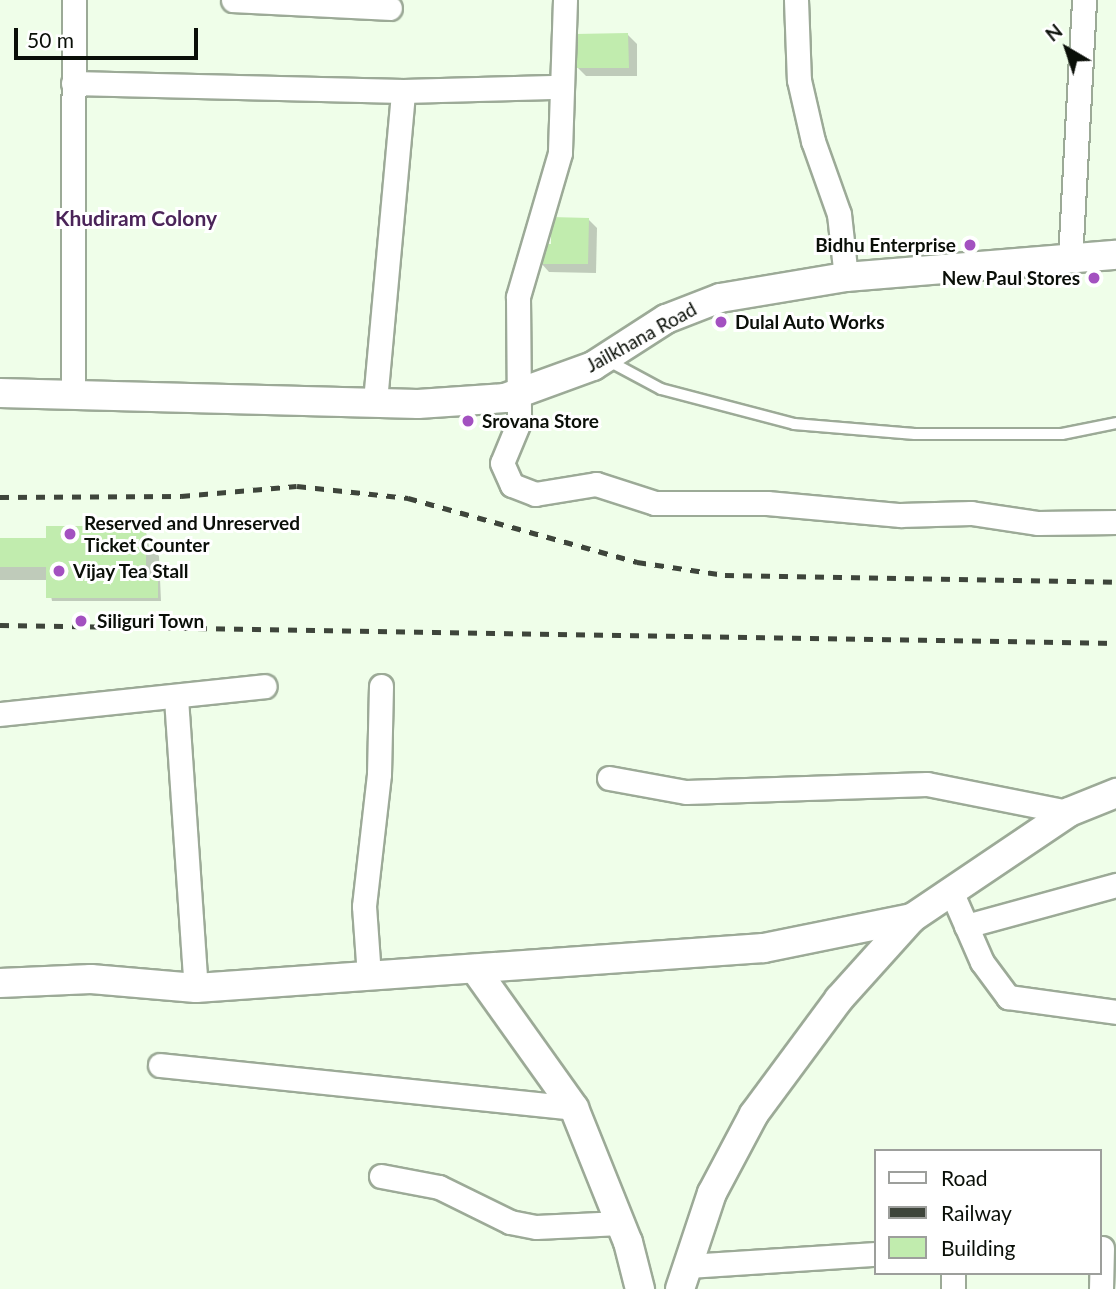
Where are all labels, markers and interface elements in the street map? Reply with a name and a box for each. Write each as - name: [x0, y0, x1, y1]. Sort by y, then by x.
- scale bar: [18, 14, 201, 58]
- north arrow: [1032, 14, 1102, 84]
- text: N: [1041, 19, 1066, 46]
- text: 50 m: [27, 27, 74, 52]
- district label: Khudiram Colony: [55, 205, 217, 231]
- place label: Bidhu Enterprise: [815, 234, 956, 256]
- marker: Bidhu Enterprise: [962, 237, 978, 253]
- place label: New Paul Stores: [941, 267, 1080, 289]
- marker: New Paul Stores: [1086, 270, 1102, 286]
- street label: Jailkhana Road: [582, 297, 700, 377]
- place label: Dulal Auto Works: [735, 311, 885, 333]
- marker: Dulal Auto Works: [713, 314, 729, 330]
- place label: Srovana Store: [482, 410, 599, 432]
- marker: Srovana Store: [460, 413, 476, 429]
- place label: Reserved and Unreserved Ticket Counter: [84, 512, 300, 556]
- marker: Reserved and Unreserved Ticket Counter: [62, 526, 78, 542]
- place label: Vijay Tea Stall: [73, 560, 190, 582]
- marker: Vijay Tea Stall: [51, 563, 67, 579]
- place label: Siliguri Town: [97, 610, 205, 632]
- marker: Siliguri Town: [71, 611, 91, 631]
- legend: [874, 1149, 1102, 1275]
- text: Road: [941, 1165, 988, 1190]
- text: Railway: [941, 1200, 1012, 1225]
- text: Building: [941, 1235, 1016, 1260]

